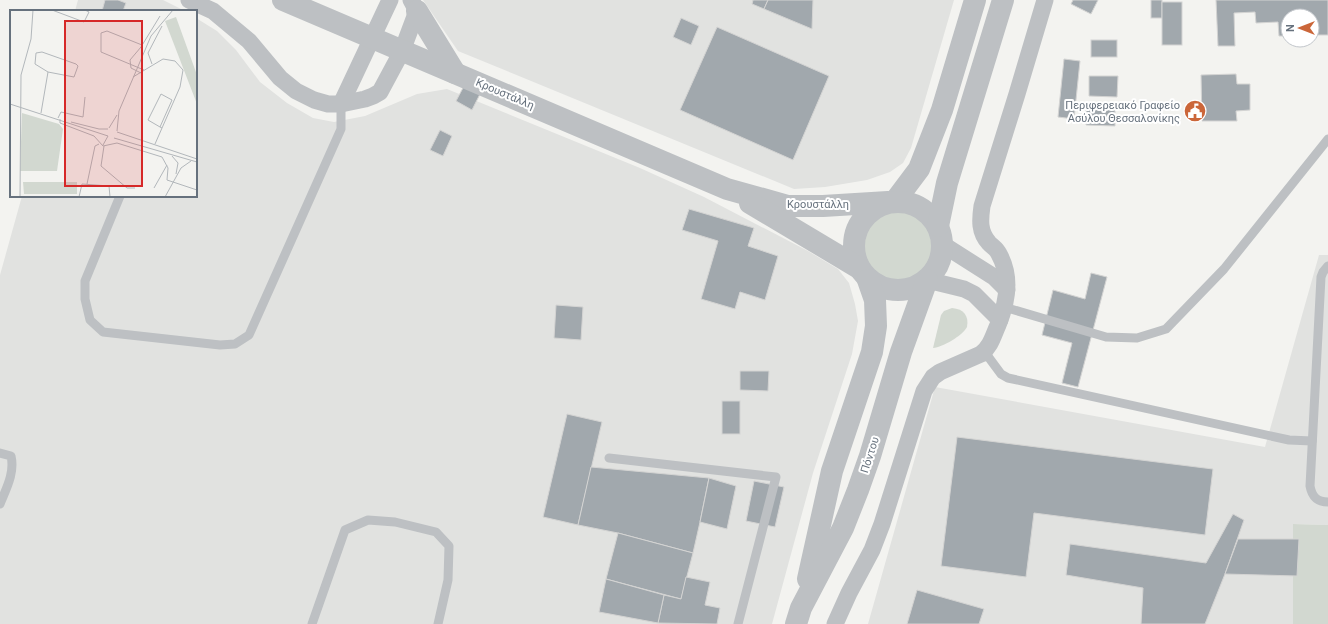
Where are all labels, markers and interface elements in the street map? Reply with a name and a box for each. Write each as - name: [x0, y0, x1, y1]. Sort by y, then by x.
- north arrow: [1280, 8, 1320, 48]
- inset map: [10, 10, 197, 197]
- text: N: [1284, 24, 1297, 32]
- street label: Κρουστάλλη: [474, 76, 536, 112]
- public building icon: Περιφερειακό Γραφείο Ασύλου Θεσσαλονίκης: [1182, 98, 1208, 124]
- place label: Περιφερειακό Γραφείο Ασύλου Θεσσαλονίκης: [1065, 99, 1180, 125]
- street label: Κρουστάλλη: [787, 198, 849, 211]
- street label: Πόντου: [858, 435, 882, 475]

